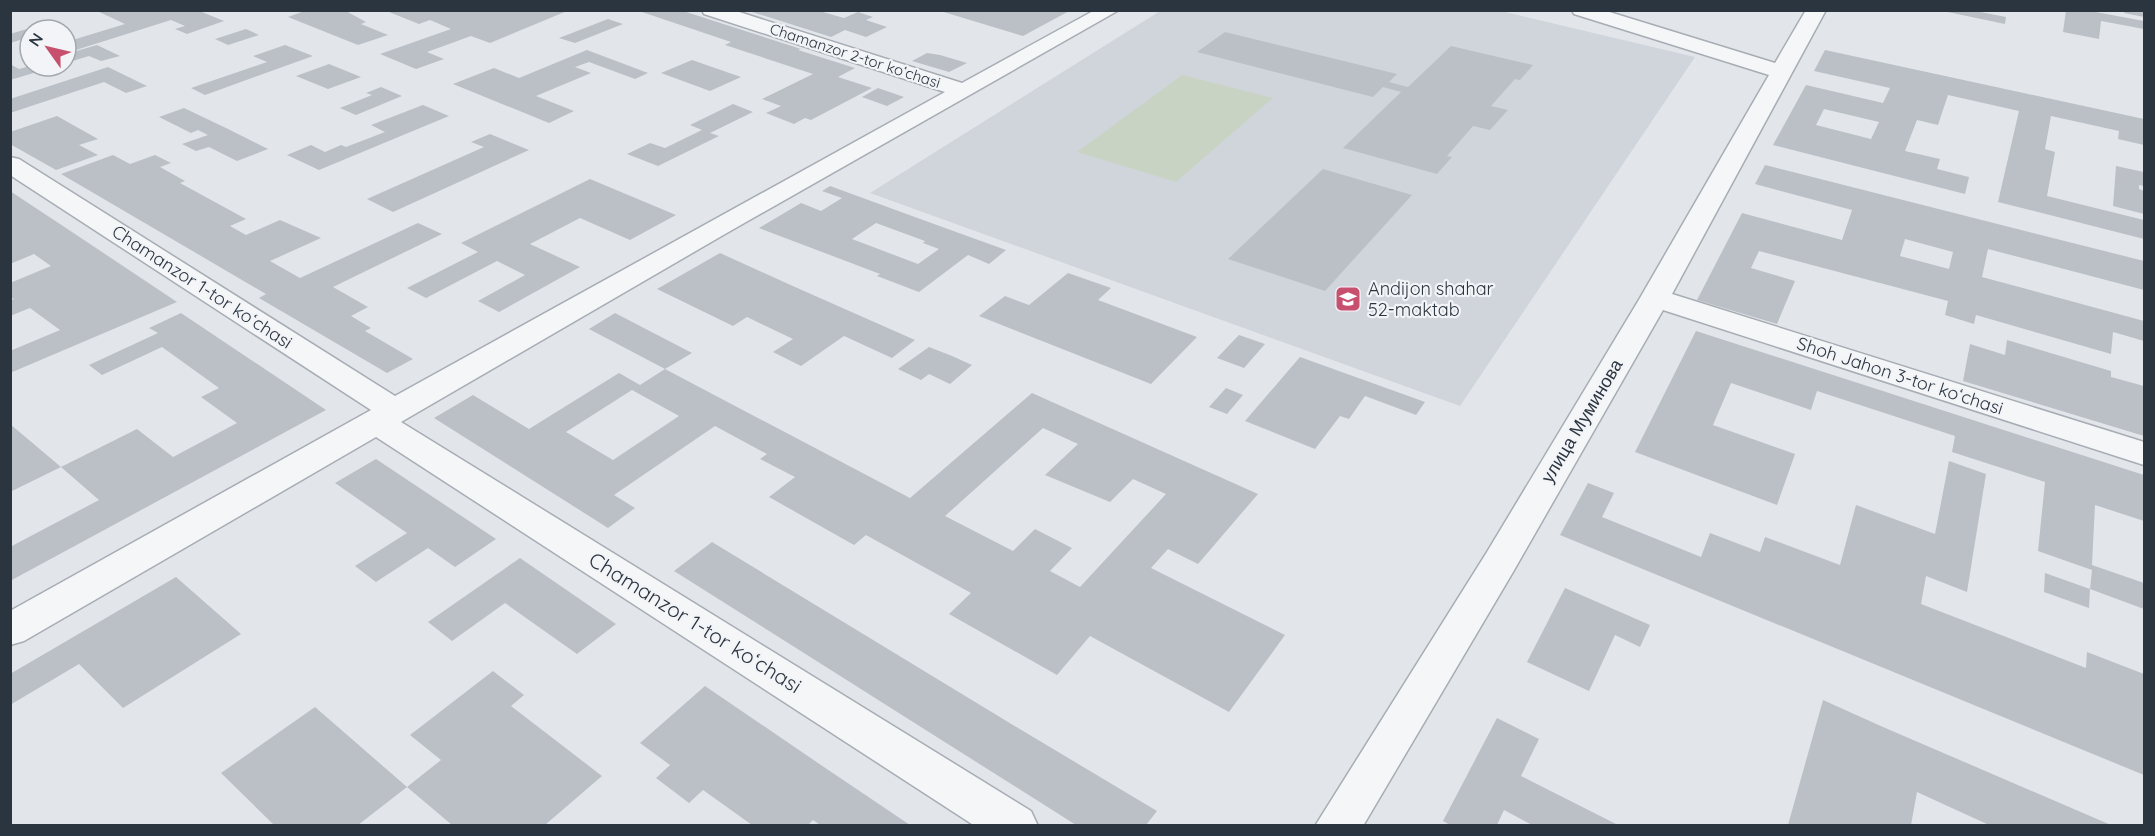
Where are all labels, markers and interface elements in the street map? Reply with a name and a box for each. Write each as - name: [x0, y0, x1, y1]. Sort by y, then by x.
- north arrow: [18, 18, 78, 78]
- street label: Chamanzor 2-tor koʻchasi: [767, 19, 943, 92]
- text: N: [24, 29, 47, 50]
- street label: Chamanzor 1-tor koʻchasi: [108, 220, 297, 354]
- place label: Andijon shahar 52-maktab: [1368, 277, 1494, 321]
- school or university icon: Andijon shahar 52-maktab: [1333, 284, 1363, 314]
- street label: Shoh Jahon 3-tor koʻchasi: [1794, 331, 2006, 420]
- street label: улица Муминова: [1536, 354, 1628, 487]
- street label: Chamanzor 1-tor koʻchasi: [584, 546, 807, 698]

